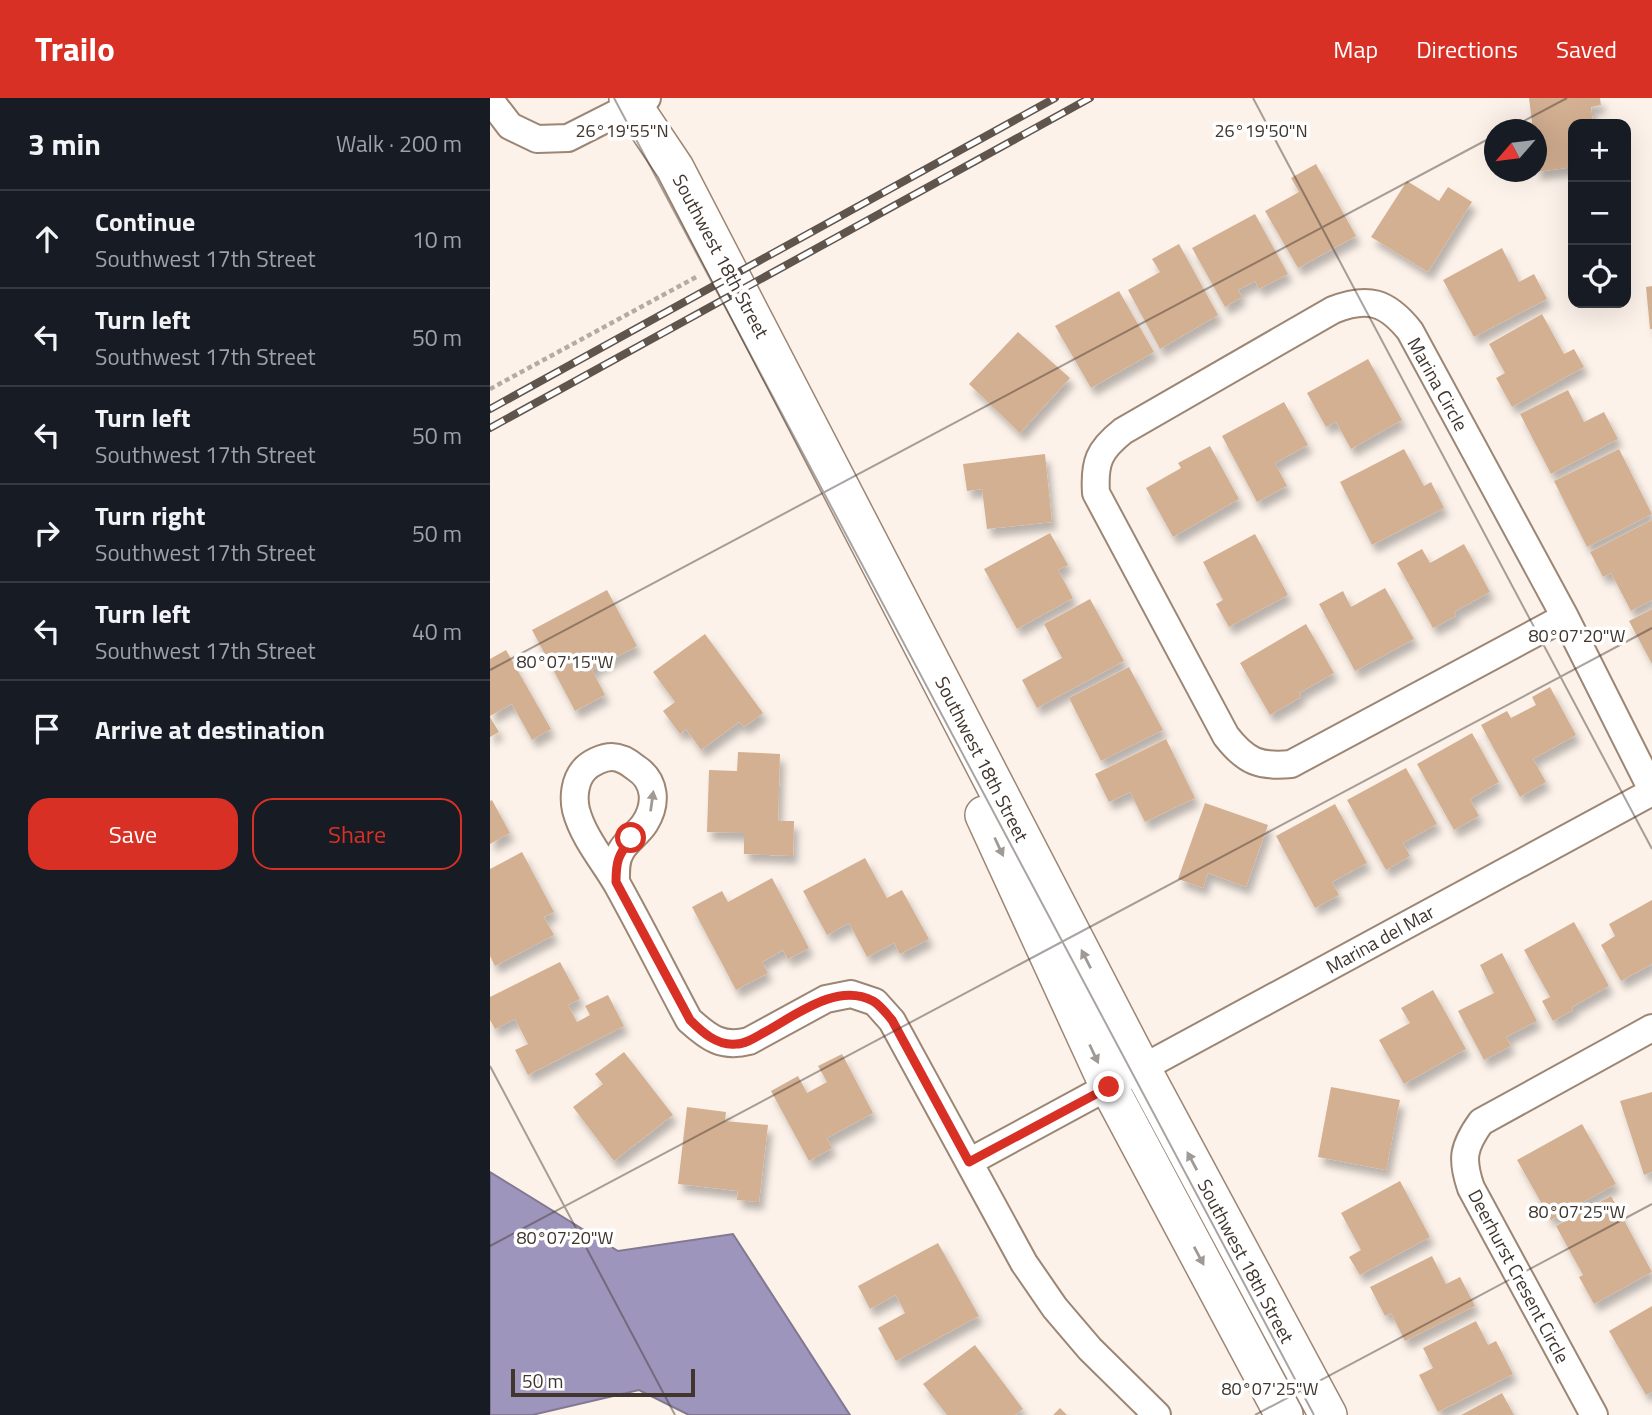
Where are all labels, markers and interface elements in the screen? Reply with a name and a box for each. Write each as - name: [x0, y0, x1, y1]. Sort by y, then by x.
- text: Trailo: [35, 24, 115, 74]
- text: Map: [1333, 31, 1378, 67]
- text: Directions: [1416, 31, 1518, 67]
- text: Saved: [1556, 31, 1617, 67]
- text: 26°19'55"N: [575, 117, 669, 144]
- text: 26°19'50"N: [1214, 117, 1308, 144]
- north arrow: [1484, 119, 1547, 182]
- map controls: [1568, 119, 1631, 308]
- button: +: [1568, 119, 1631, 182]
- text: 3 min: [28, 121, 101, 167]
- text: Walk · 200 m: [336, 126, 462, 161]
- street label: Southwest 18th Street: [666, 169, 777, 343]
- button: −: [1568, 182, 1631, 245]
- text: Continue: [95, 202, 195, 241]
- icon: ahead: [28, 220, 66, 258]
- text: 10 m: [412, 222, 462, 257]
- text: Southwest 17th Street: [95, 241, 316, 276]
- button: locate: [1568, 245, 1631, 308]
- text: Turn left: [95, 300, 190, 339]
- icon: left: [28, 318, 66, 356]
- text: 50 m: [412, 320, 462, 355]
- street label: Marina Circle: [1401, 332, 1476, 436]
- text: Southwest 17th Street: [95, 339, 316, 374]
- text: Turn left: [95, 398, 190, 437]
- icon: left: [28, 416, 66, 454]
- text: 50 m: [412, 418, 462, 453]
- text: Southwest 17th Street: [95, 437, 316, 472]
- text: Turn right: [95, 496, 206, 535]
- icon: right: [28, 514, 66, 552]
- text: 50 m: [412, 516, 462, 551]
- text: Southwest 17th Street: [95, 535, 316, 570]
- text: Turn left: [95, 594, 190, 633]
- icon: left: [28, 612, 66, 650]
- text: 40 m: [412, 614, 462, 649]
- text: 80°07'20"W: [1529, 622, 1626, 649]
- text: Southwest 17th Street: [95, 633, 316, 668]
- text: 80°07'15"W: [517, 648, 614, 675]
- street label: Southwest 18th Street: [928, 671, 1037, 847]
- icon: arrive: [28, 710, 66, 748]
- text: Arrive at destination: [95, 710, 325, 749]
- one-way arrow: [646, 790, 657, 812]
- button: Save: [28, 798, 238, 870]
- button: Share: [252, 798, 462, 870]
- route start: [615, 822, 646, 853]
- one-way arrow: [994, 837, 1005, 858]
- street label: Marina del Mar: [1320, 896, 1440, 980]
- one-way arrow: [1080, 949, 1092, 969]
- one-way arrow: [1088, 1044, 1100, 1064]
- route end: [1093, 1071, 1124, 1102]
- one-way arrow: [1186, 1150, 1198, 1170]
- street label: Southwest 18th Street: [1191, 1174, 1302, 1348]
- street label: Deerhurst Cresent Circle: [1461, 1184, 1578, 1368]
- text: 80°07'25"W: [1529, 1198, 1626, 1225]
- text: 80°07'20"W: [517, 1224, 614, 1251]
- one-way arrow: [1193, 1246, 1205, 1266]
- scale bar: [511, 1366, 695, 1398]
- text: 50 m: [522, 1366, 563, 1395]
- text: 80°07'25"W: [1222, 1375, 1319, 1402]

